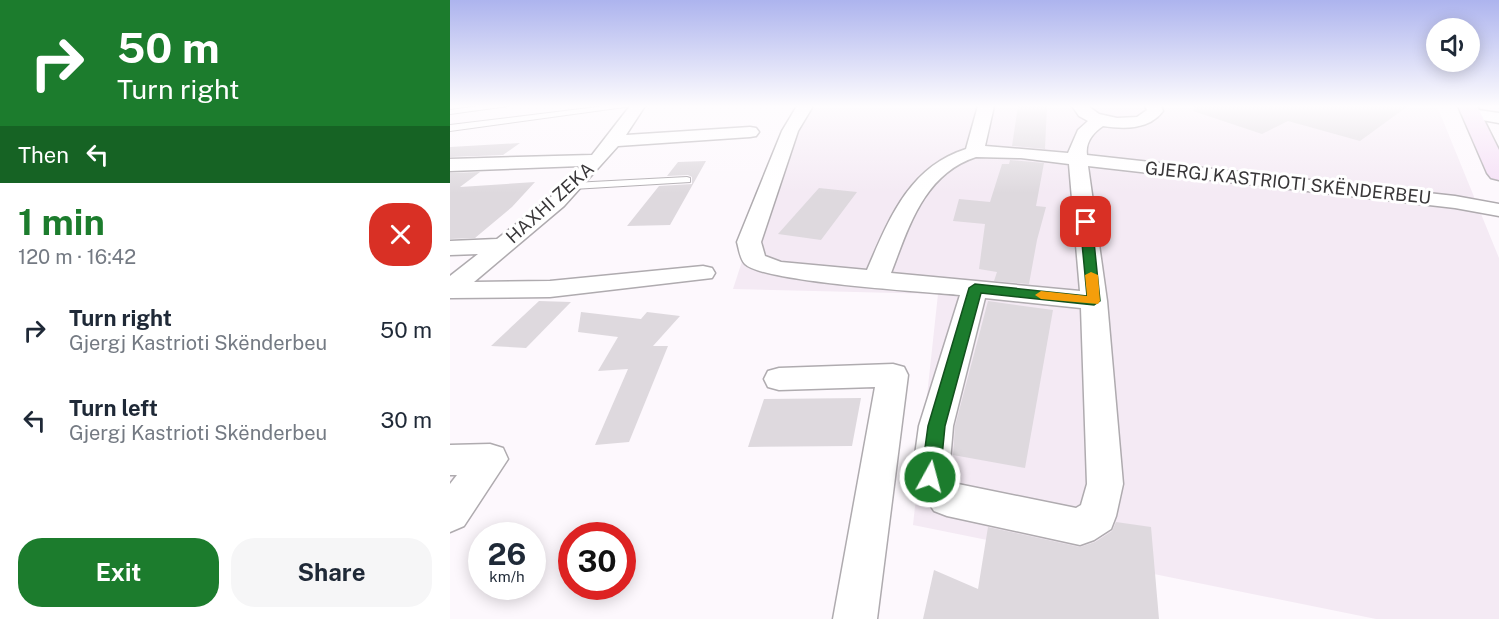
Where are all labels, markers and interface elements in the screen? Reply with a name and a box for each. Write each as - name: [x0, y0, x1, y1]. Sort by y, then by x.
- map controls: [1426, 18, 1480, 72]
- button: sound: [1426, 18, 1480, 72]
- text: 50 m: [117, 23, 220, 72]
- icon: right: [18, 24, 96, 102]
- text: Turn right: [117, 73, 240, 105]
- icon: left: [81, 138, 114, 171]
- text: Then: [18, 142, 69, 168]
- street label: GJERGJ KASTRIOTI SKËNDERBEU: [1144, 156, 1432, 208]
- street label: HAXHI ZEKA: [502, 158, 598, 247]
- pin: [1060, 196, 1111, 247]
- text: 1 min: [18, 201, 105, 243]
- button: close: [369, 203, 432, 266]
- icon: arrive: [1069, 205, 1102, 238]
- text: 120 m · 16:42: [18, 245, 136, 269]
- text: Turn right: [69, 305, 172, 331]
- icon: right: [18, 314, 51, 347]
- text: 50 m: [380, 317, 432, 343]
- text: Gjergj Kastrioti Skënderbeu: [69, 331, 327, 355]
- text: Turn left: [69, 395, 158, 421]
- icon: left: [18, 404, 51, 437]
- text: 30 m: [380, 407, 432, 433]
- text: Gjergj Kastrioti Skënderbeu: [69, 421, 327, 445]
- position arrow: [898, 445, 962, 509]
- speed limit sign: 30: [558, 522, 636, 600]
- text: 26: [488, 536, 526, 572]
- button: Exit: [18, 538, 219, 607]
- button: Share: [231, 538, 432, 607]
- text: km/h: [489, 568, 525, 585]

